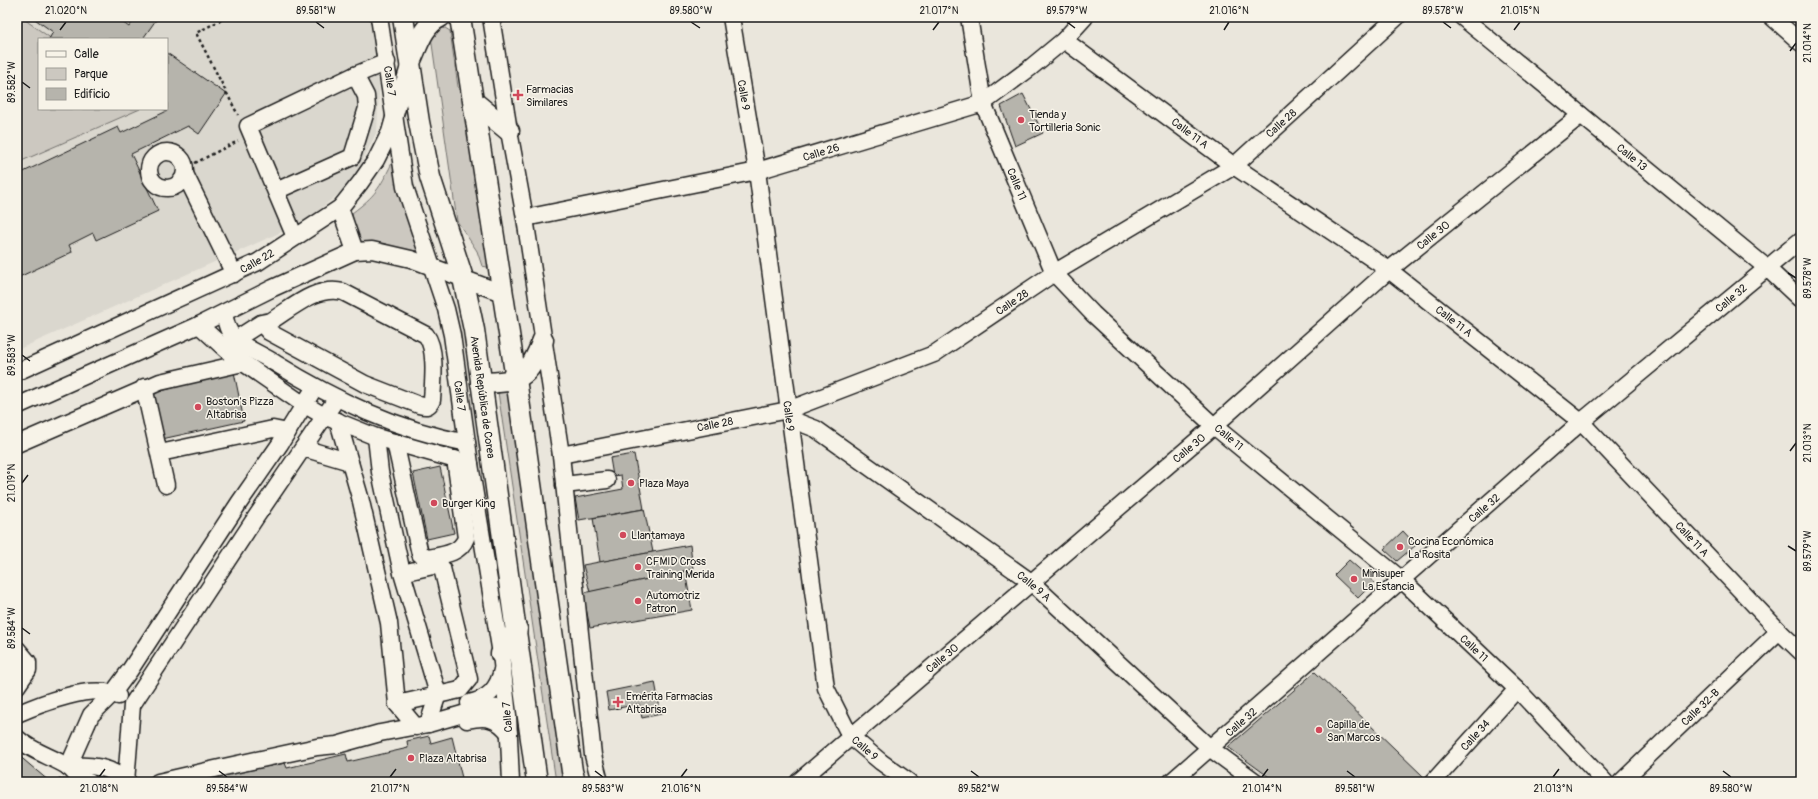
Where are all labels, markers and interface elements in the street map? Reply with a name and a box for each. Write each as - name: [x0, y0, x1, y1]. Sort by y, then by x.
- text: 21.020°N: [45, 5, 87, 17]
- text: 89.581°W: [296, 5, 336, 17]
- text: 89.580°W: [670, 5, 713, 17]
- text: 21.017°N: [920, 5, 959, 17]
- text: 89.579°W: [1046, 5, 1088, 17]
- text: 21.016°N: [1209, 5, 1249, 17]
- text: 89.578°W: [1422, 5, 1464, 17]
- text: 21.015°N: [1501, 5, 1540, 17]
- text: 21.014°N: [1802, 23, 1814, 63]
- legend: [38, 38, 168, 110]
- text: Calle: [74, 47, 99, 62]
- text: 89.582°W: [6, 61, 18, 103]
- street label: Calle 7: [381, 65, 398, 97]
- text: Parque: [74, 67, 108, 82]
- street label: Calle 9: [734, 79, 753, 112]
- place label: Farmacias Similares: [526, 83, 574, 109]
- text: Edificio: [74, 87, 110, 102]
- marker: Farmacias Similares: [513, 90, 523, 100]
- street label: Calle 28: [1263, 106, 1300, 140]
- place label: Tienda y Tortilleria Sonic: [1029, 108, 1101, 134]
- marker: Tienda y Tortilleria Sonic: [1016, 115, 1026, 125]
- street label: Calle 11 A: [1169, 115, 1211, 152]
- street label: Calle 26: [801, 141, 841, 164]
- street label: Calle 13: [1614, 141, 1650, 174]
- street label: Calle 11: [1004, 166, 1029, 202]
- street label: Calle 30: [1414, 218, 1452, 253]
- street label: Calle 22: [238, 246, 277, 276]
- text: 89.578°W: [1802, 257, 1814, 299]
- street label: Calle 32: [1713, 281, 1750, 315]
- street label: Calle 28: [993, 287, 1031, 318]
- street label: Calle 11 A: [1433, 303, 1475, 340]
- text: 89.583°W: [6, 334, 18, 376]
- street label: Avenida República de Corea: [467, 335, 498, 459]
- street label: Calle 7: [451, 380, 468, 412]
- place label: Boston's Pizza Altabrisa: [206, 395, 274, 421]
- street label: Calle 9: [780, 400, 797, 432]
- marker: Boston's Pizza Altabrisa: [193, 402, 203, 412]
- street label: Calle 28: [696, 415, 735, 434]
- street label: Calle 11: [1212, 422, 1246, 453]
- text: 21.013°N: [1802, 423, 1814, 463]
- street label: Calle 30: [1170, 431, 1208, 466]
- text: 21.019°N: [6, 463, 18, 502]
- place label: Plaza Maya: [639, 477, 689, 490]
- marker: Plaza Maya: [626, 478, 636, 488]
- street label: Calle 32: [1466, 491, 1503, 526]
- place label: Burger King: [442, 497, 496, 510]
- marker: Burger King: [429, 498, 439, 508]
- street label: Calle 11 A: [1672, 519, 1711, 560]
- place label: Llantamaya: [631, 529, 685, 542]
- marker: Llantamaya: [618, 530, 628, 540]
- text: 89.579°W: [1802, 530, 1814, 572]
- place label: Cocina Económica La Rosita: [1408, 535, 1494, 561]
- marker: Cocina Económica La Rosita: [1395, 542, 1405, 552]
- place label: CFMID Cross Training Merida: [646, 555, 715, 581]
- marker: CFMID Cross Training Merida: [633, 562, 643, 572]
- place label: Minisuper La Estancia: [1362, 567, 1414, 593]
- street label: Calle 9 A: [1014, 569, 1053, 604]
- marker: Minisuper La Estancia: [1349, 574, 1359, 584]
- place label: Automotriz Patron: [646, 589, 700, 615]
- marker: Automotriz Patron: [633, 596, 643, 606]
- text: 89.584°W: [6, 607, 18, 649]
- street label: Calle 11: [1457, 632, 1490, 665]
- street label: Calle 30: [923, 641, 961, 676]
- street label: Calle 32-B: [1679, 686, 1722, 729]
- place label: Emérita Farmacias Altabrisa: [626, 690, 713, 716]
- marker: Emérita Farmacias Altabrisa: [613, 697, 623, 707]
- street label: Calle 7: [500, 701, 515, 733]
- street label: Calle 32: [1223, 705, 1260, 740]
- street label: Calle 34: [1458, 717, 1493, 754]
- place label: Capilla de San Marcos: [1327, 718, 1380, 744]
- marker: Capilla de San Marcos: [1314, 725, 1324, 735]
- street label: Calle 9: [849, 733, 881, 764]
- place label: Plaza Altabrisa: [419, 752, 487, 765]
- marker: Plaza Altabrisa: [406, 753, 416, 763]
- text: 21.018°N: [80, 783, 119, 795]
- text: 89.584°W: [206, 783, 248, 795]
- text: 21.017°N: [371, 783, 410, 795]
- text: 89.583°W: [582, 783, 624, 795]
- text: 21.016°N: [661, 783, 701, 795]
- text: 89.582°W: [958, 783, 1000, 795]
- text: 21.014°N: [1242, 783, 1282, 795]
- text: 89.581°W: [1335, 783, 1375, 795]
- text: 21.013°N: [1533, 783, 1573, 795]
- text: 89.580°W: [1710, 783, 1753, 795]

